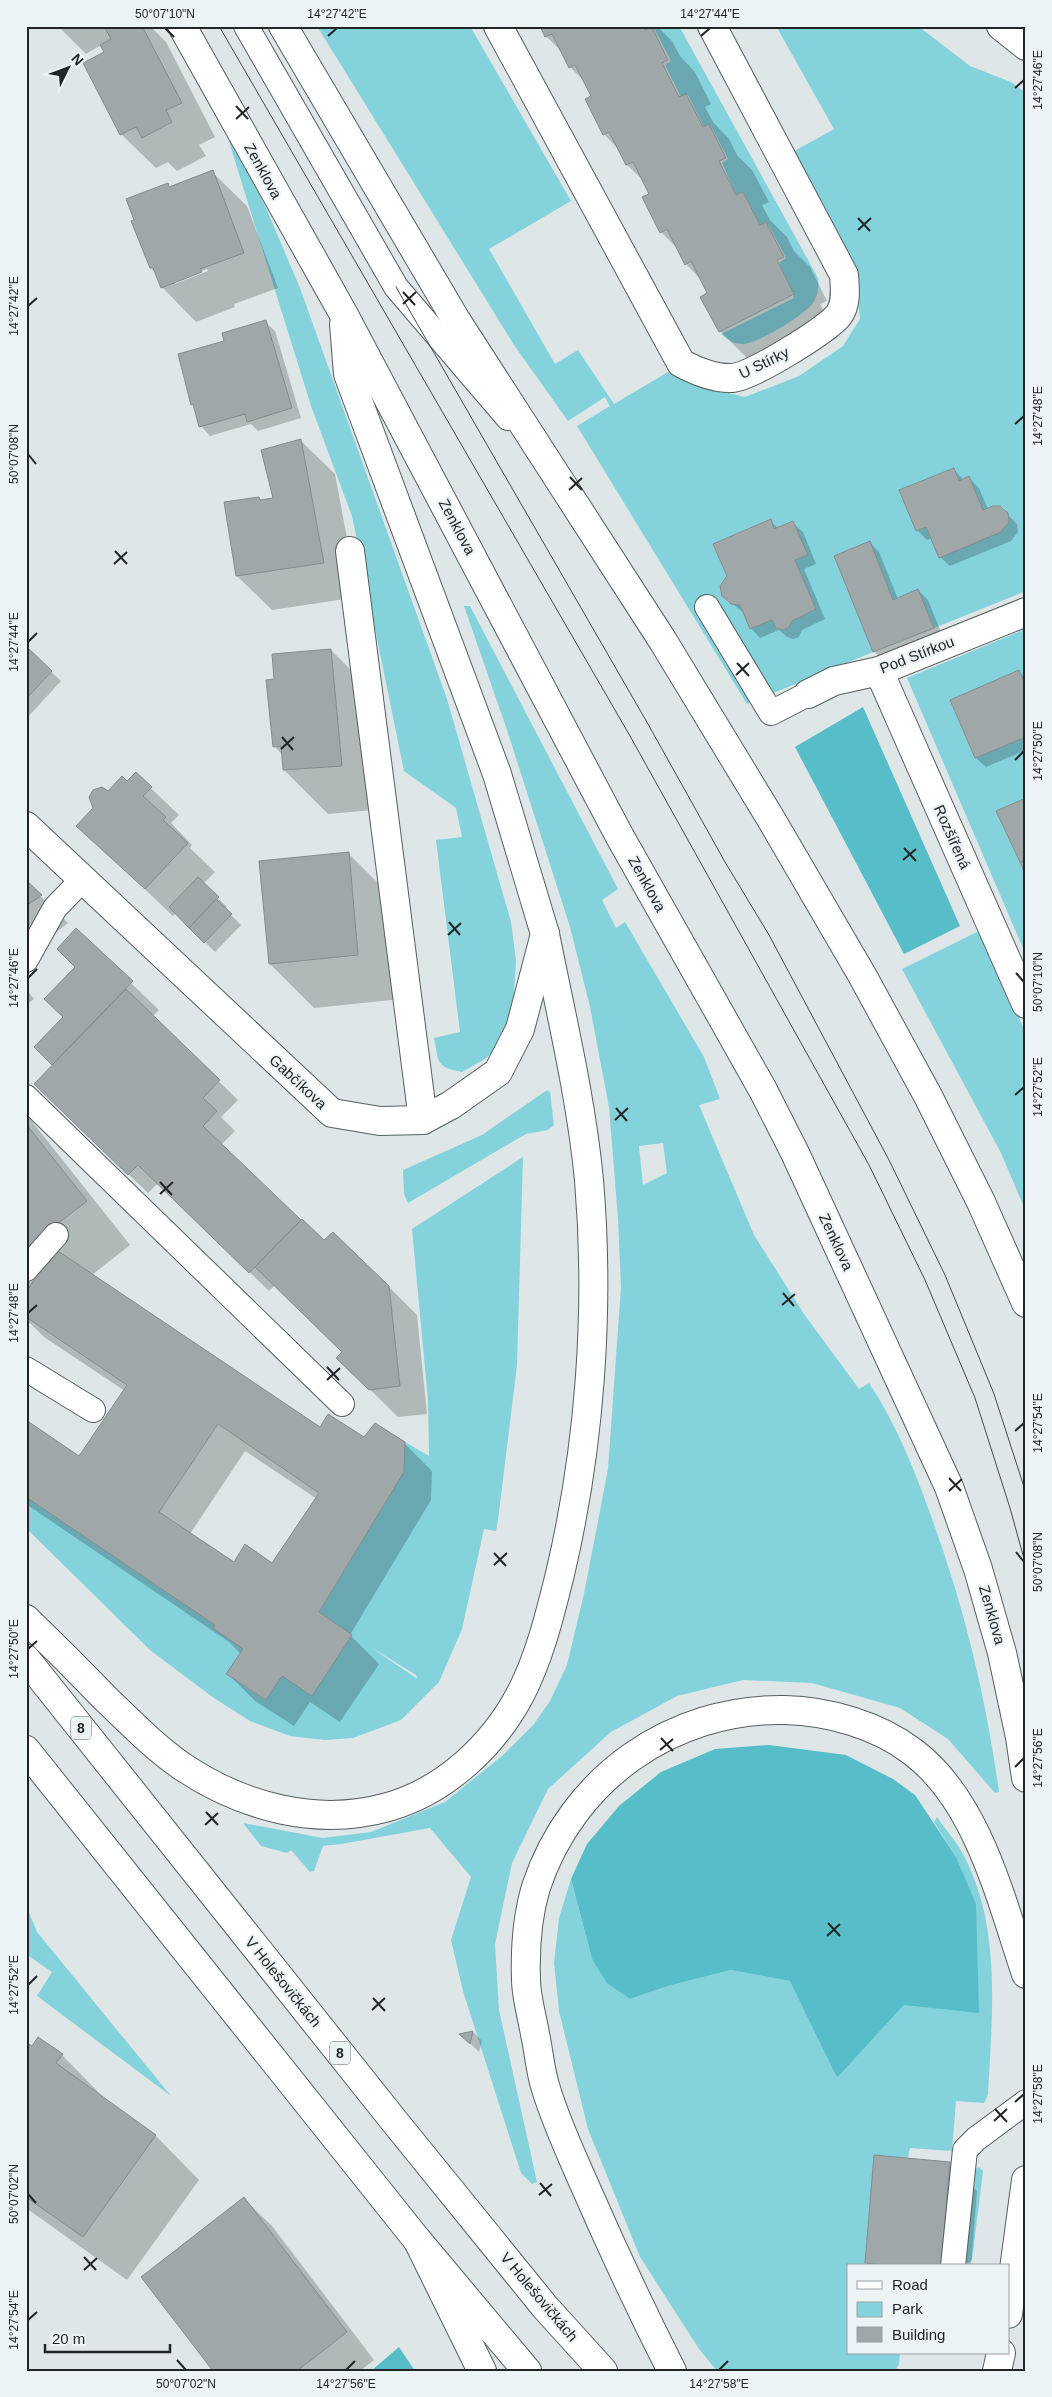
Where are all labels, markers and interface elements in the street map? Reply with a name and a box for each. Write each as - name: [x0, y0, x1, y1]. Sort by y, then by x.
- text: 50°07'10"N: [135, 7, 195, 21]
- text: 14°27'42"E: [307, 7, 367, 21]
- text: 14°27'44"E: [680, 7, 740, 21]
- north arrow: [42, 42, 92, 92]
- text: N: [68, 50, 87, 68]
- text: 14°27'46"E: [1031, 50, 1045, 110]
- street label: Zenklova: [241, 140, 286, 202]
- text: 14°27'42"E: [7, 276, 21, 336]
- street label: U Stírky: [736, 343, 792, 382]
- text: 14°27'48"E: [1031, 386, 1045, 446]
- text: 50°07'08"N: [7, 424, 21, 484]
- street label: Zenklova: [436, 496, 480, 558]
- text: 14°27'44"E: [7, 612, 21, 672]
- street label: Pod Stírkou: [877, 633, 956, 677]
- text: 14°27'50"E: [1031, 721, 1045, 781]
- street label: Rozšířená: [931, 802, 974, 872]
- street label: Zenklova: [625, 853, 670, 915]
- text: 14°27'46"E: [7, 948, 21, 1008]
- text: 50°07'10"N: [1031, 952, 1045, 1012]
- street label: Gabčíkova: [266, 1051, 331, 1113]
- text: 14°27'52"E: [1031, 1057, 1045, 1117]
- street label: Zenklova: [816, 1211, 857, 1274]
- text: 14°27'48"E: [7, 1283, 21, 1343]
- text: 14°27'54"E: [1031, 1393, 1045, 1453]
- text: 50°07'08"N: [1031, 1532, 1045, 1592]
- street label: Zenklova: [976, 1583, 1009, 1647]
- text: 14°27'50"E: [7, 1619, 21, 1679]
- road number: 8: [71, 1716, 91, 1740]
- text: 14°27'56"E: [1031, 1728, 1045, 1788]
- street label: V Holešovičkách: [242, 1933, 325, 2030]
- text: 14°27'52"E: [7, 1955, 21, 2015]
- road number: 8: [330, 2042, 350, 2064]
- text: 14°27'58"E: [1031, 2064, 1045, 2124]
- text: 50°07'02"N: [7, 2164, 21, 2224]
- street label: V Holešovičkách: [497, 2249, 582, 2345]
- legend: [847, 2264, 1010, 2354]
- text: Road: [892, 2276, 928, 2293]
- text: 14°27'54"E: [7, 2290, 21, 2350]
- text: Park: [892, 2300, 923, 2317]
- scale bar: [45, 2322, 170, 2354]
- text: Building: [892, 2326, 945, 2343]
- text: 20 m: [52, 2330, 85, 2347]
- text: 50°07'02"N: [156, 2377, 216, 2391]
- text: 14°27'56"E: [316, 2377, 376, 2391]
- text: 14°27'58"E: [689, 2377, 749, 2391]

